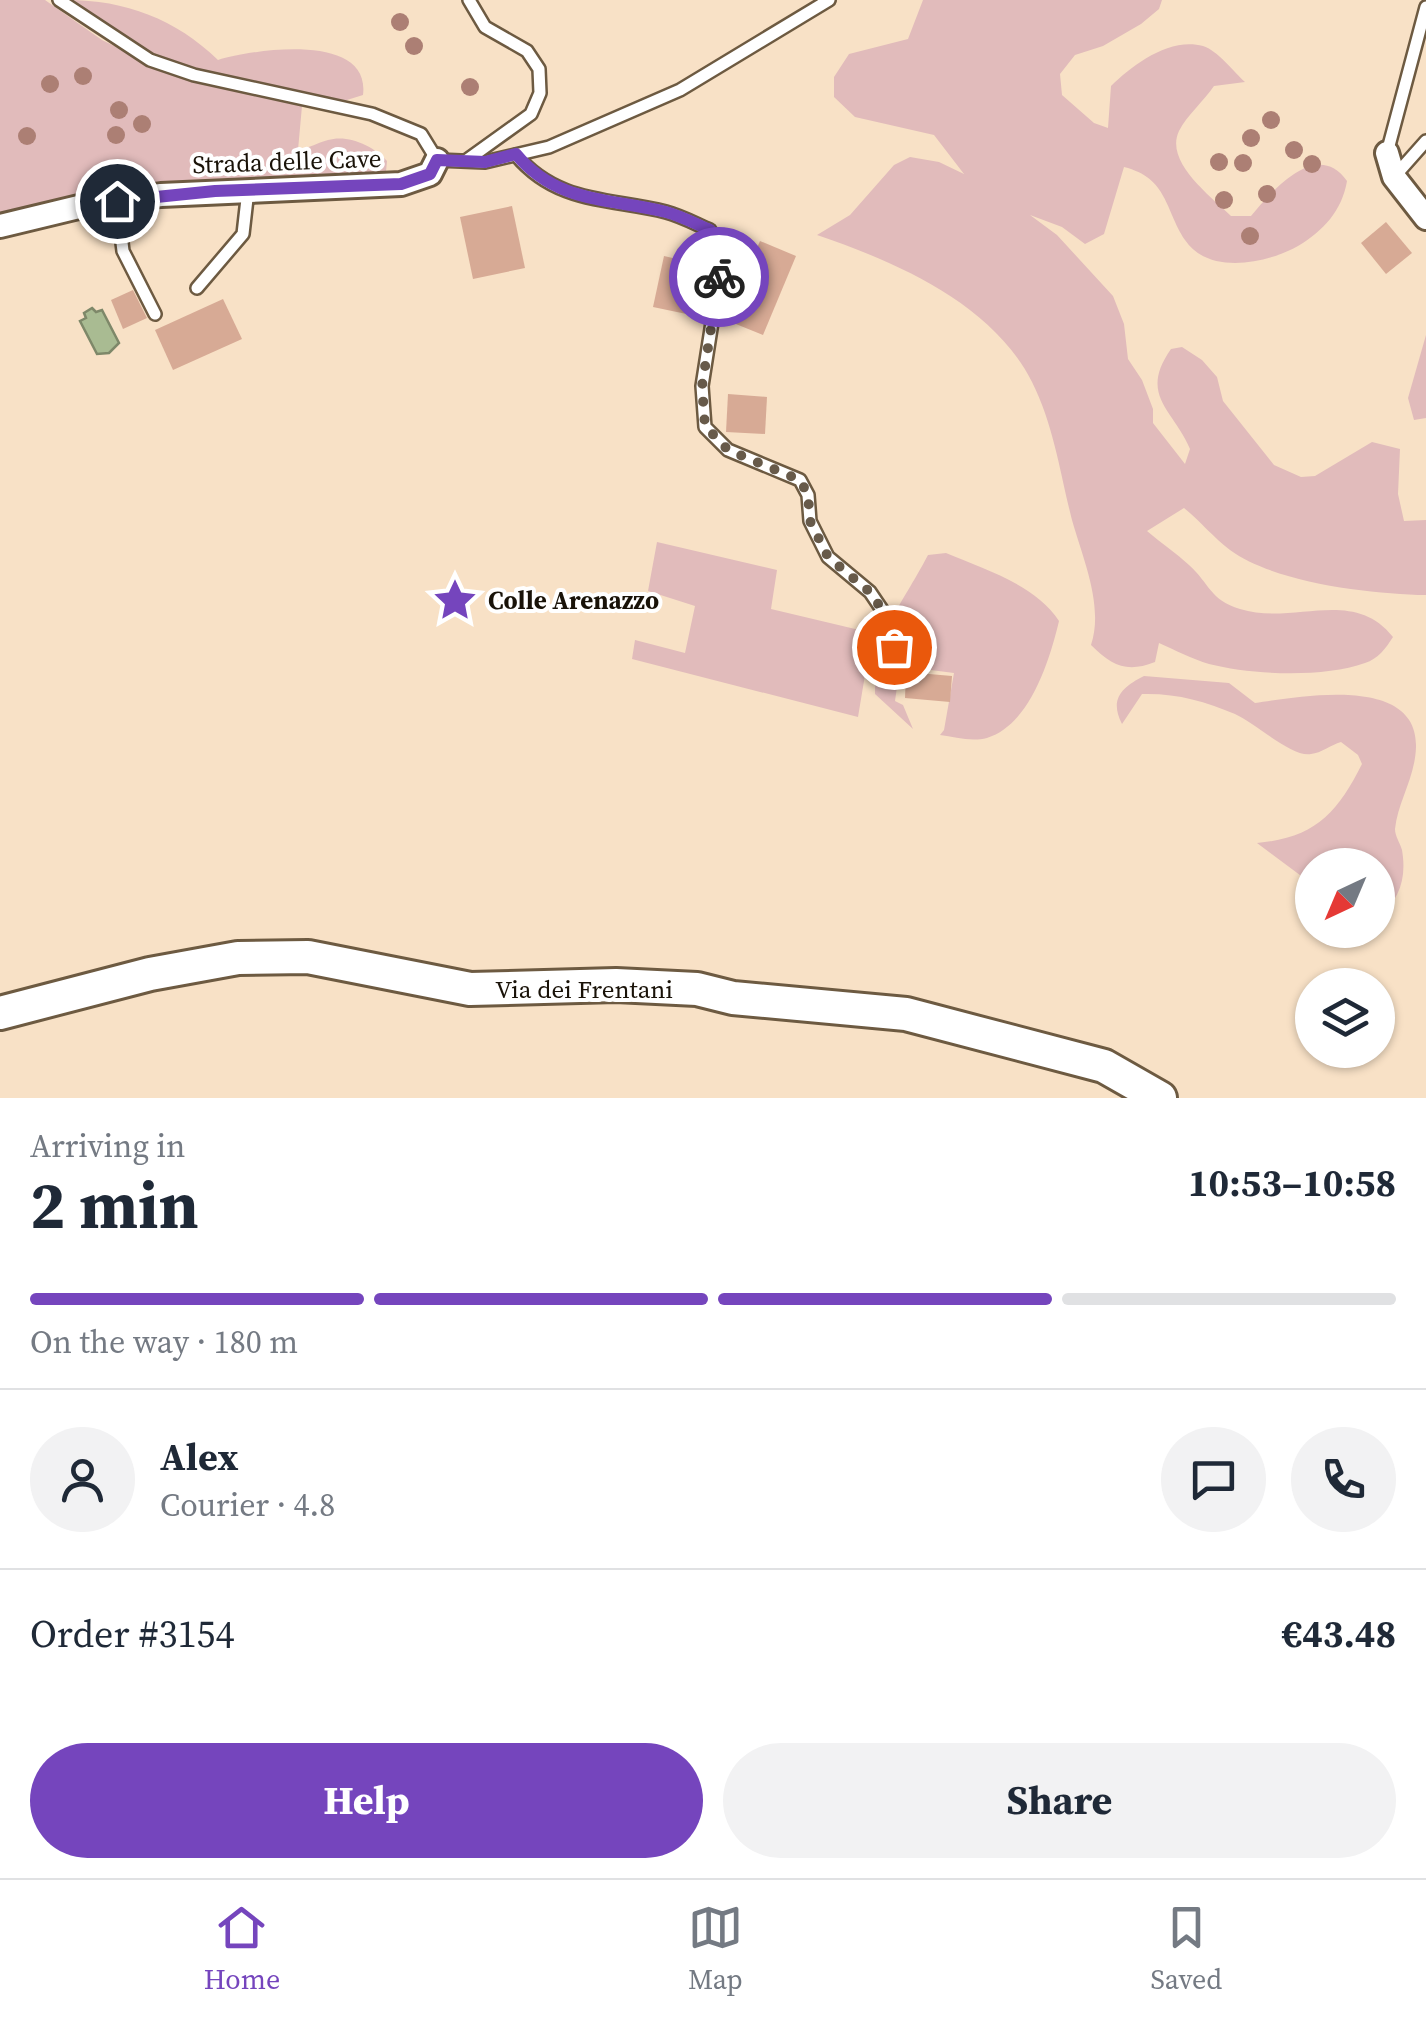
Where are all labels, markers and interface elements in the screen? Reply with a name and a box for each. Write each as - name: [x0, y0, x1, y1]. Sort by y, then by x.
- street label: Strada delle Cave: [192, 141, 382, 181]
- pin: [75, 159, 160, 244]
- icon: home: [90, 174, 145, 229]
- courier: [669, 227, 769, 327]
- icon: bike: [692, 250, 747, 305]
- place icon: Colle Arenazzo: [431, 576, 479, 624]
- place label: Colle Arenazzo: [488, 583, 659, 617]
- pin: [852, 605, 937, 690]
- icon: bag: [867, 620, 922, 675]
- north arrow: [1295, 848, 1395, 948]
- map controls: [1295, 848, 1395, 1068]
- button: layers: [1295, 968, 1395, 1068]
- street label: Via dei Frentani: [495, 972, 673, 1006]
- text: Arriving in: [30, 1124, 185, 1168]
- text: 10:53–10:58: [1188, 1157, 1396, 1209]
- text: 2 min: [30, 1161, 199, 1250]
- text: On the way · 180 m: [30, 1320, 298, 1364]
- button: person: [30, 1427, 135, 1532]
- button: chat: [1161, 1427, 1266, 1532]
- button: phone: [1291, 1427, 1396, 1532]
- text: Alex: [160, 1431, 238, 1483]
- text: Courier · 4.8: [160, 1483, 335, 1527]
- text: Order #3154: [30, 1608, 234, 1660]
- text: €43.48: [1282, 1608, 1396, 1660]
- button: Help: [30, 1743, 703, 1858]
- button: Share: [723, 1743, 1396, 1858]
- tab: Home: [204, 1900, 280, 1998]
- tab: Map: [688, 1900, 743, 1998]
- tab: Saved: [1150, 1900, 1222, 1998]

